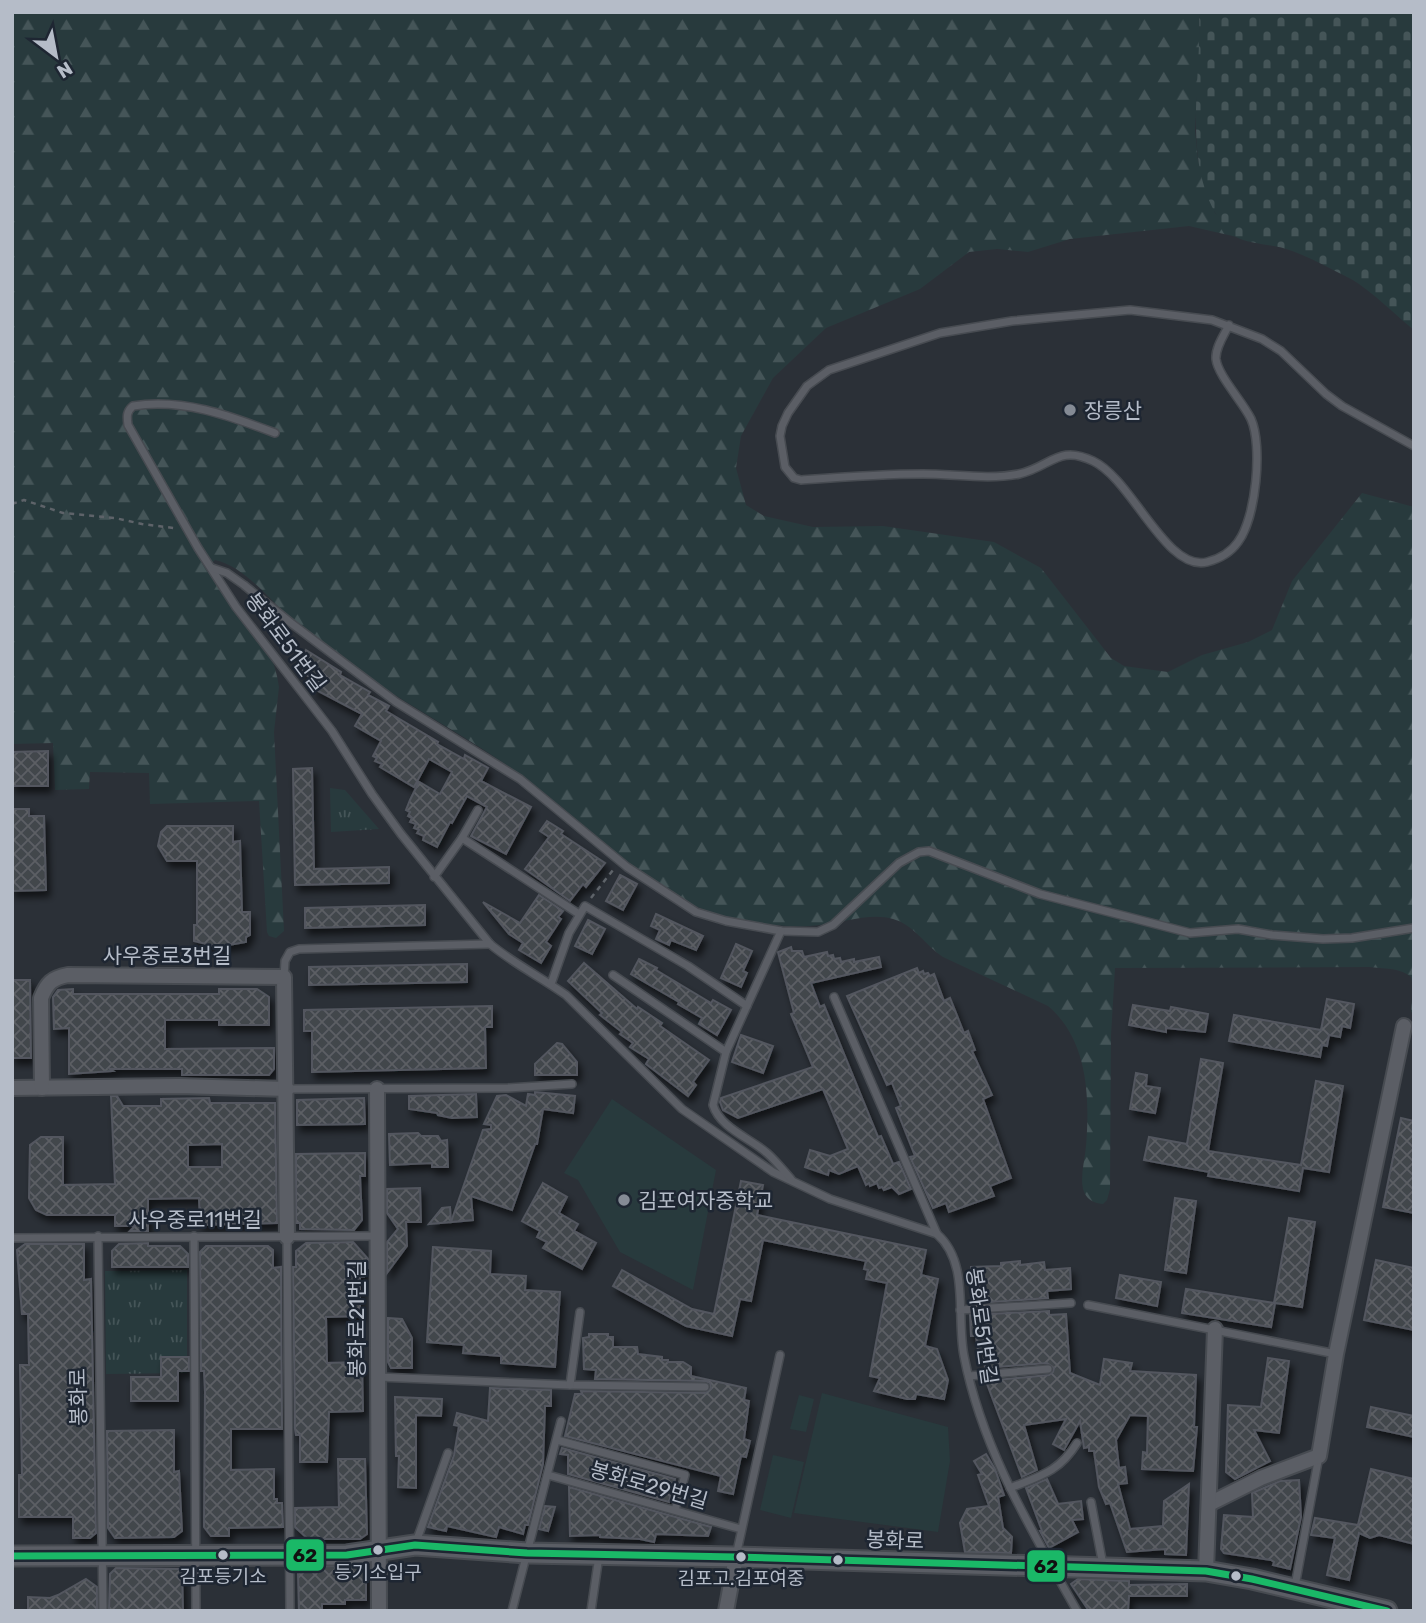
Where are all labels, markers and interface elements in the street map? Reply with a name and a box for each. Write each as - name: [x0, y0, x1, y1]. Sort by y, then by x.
- north arrow: [21, 21, 91, 91]
- text: N: [53, 57, 77, 83]
- place label: 장릉산: [1084, 398, 1142, 423]
- marker: 장릉산: [1062, 402, 1078, 418]
- street label: 봉화로51번길: [241, 587, 331, 697]
- street label: 사우중로3번길: [103, 943, 231, 968]
- place label: 김포여자중학교: [638, 1188, 773, 1213]
- marker: 김포여자중학교: [616, 1192, 632, 1208]
- street label: 사우중로11번길: [128, 1207, 262, 1232]
- street label: 봉화로21번길: [344, 1260, 369, 1378]
- street label: 봉화로51번길: [961, 1266, 1003, 1386]
- street label: 봉화로: [65, 1368, 91, 1426]
- street label: 봉화로29번길: [587, 1456, 711, 1514]
- street label: 봉화로: [866, 1526, 924, 1554]
- line badge: 62: [285, 1538, 325, 1572]
- marker: 등기소입구: [371, 1543, 385, 1557]
- text: 62: [293, 1544, 317, 1567]
- marker: 김포등기소: [216, 1548, 230, 1562]
- line badge: 62: [1026, 1549, 1066, 1583]
- marker: 김포고.김포여중: [734, 1550, 748, 1564]
- unlabelled marker: [831, 1553, 845, 1567]
- text: 62: [1034, 1555, 1058, 1578]
- place label: 등기소입구: [334, 1561, 422, 1584]
- place label: 김포등기소: [179, 1565, 267, 1588]
- place label: 김포고.김포여중: [677, 1567, 805, 1590]
- unlabelled marker: [1229, 1569, 1243, 1583]

